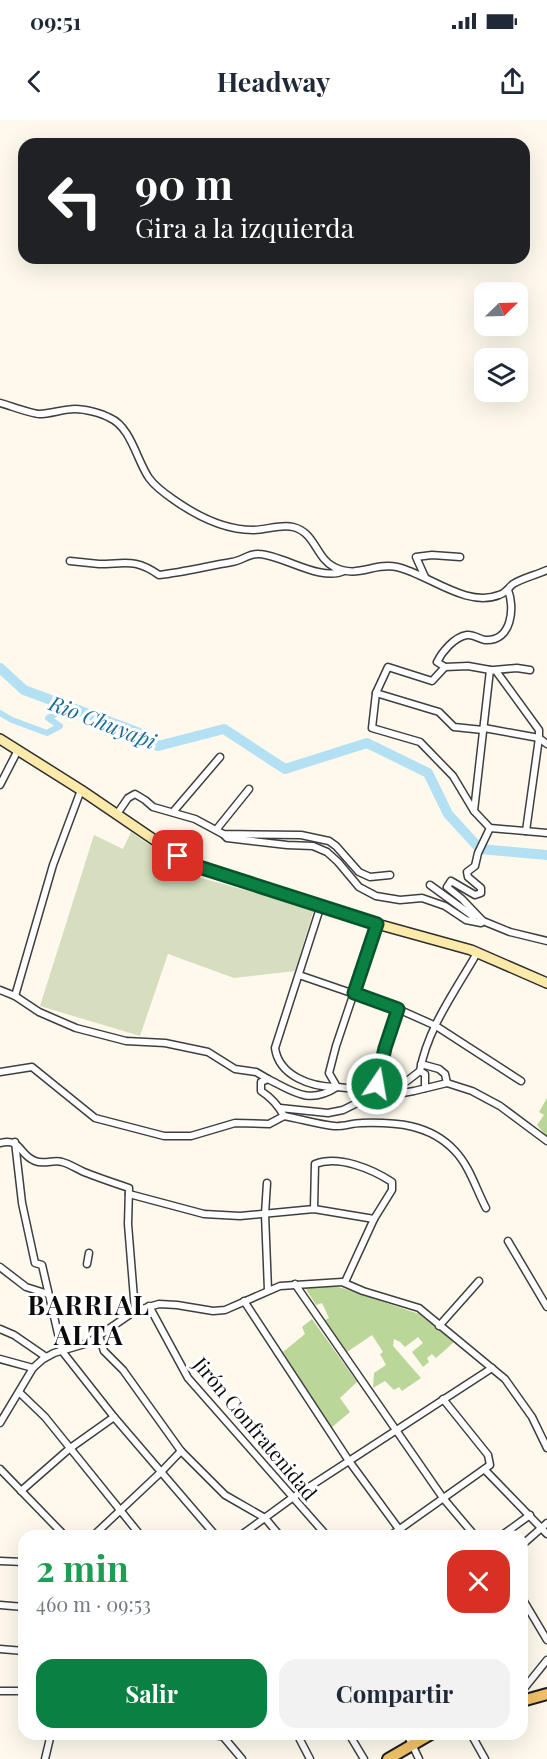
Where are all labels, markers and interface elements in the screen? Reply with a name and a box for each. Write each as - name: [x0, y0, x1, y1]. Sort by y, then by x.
- text: 09:51: [30, 6, 81, 36]
- text: Headway: [217, 63, 330, 99]
- icon: back: [18, 65, 51, 98]
- icon: share: [496, 65, 529, 98]
- text: 90 m: [135, 155, 233, 211]
- icon: left: [36, 162, 114, 240]
- text: Gira a la izquierda: [135, 209, 354, 245]
- north arrow: [474, 282, 528, 336]
- map controls: [474, 282, 528, 402]
- button: layers: [474, 348, 528, 402]
- water label: Rio Chuyapi: [45, 687, 161, 754]
- pin: [152, 830, 203, 881]
- icon: arrive: [161, 839, 194, 872]
- position arrow: [345, 1052, 409, 1116]
- district label: BARRIAL ALTA: [28, 1287, 150, 1352]
- street label: Jirón Confratenidad: [187, 1350, 324, 1506]
- text: 2 min: [36, 1543, 129, 1591]
- button: close: [447, 1550, 510, 1613]
- text: 460 m · 09:53: [36, 1590, 151, 1617]
- button: Salir: [36, 1659, 267, 1728]
- button: Compartir: [279, 1659, 510, 1728]

